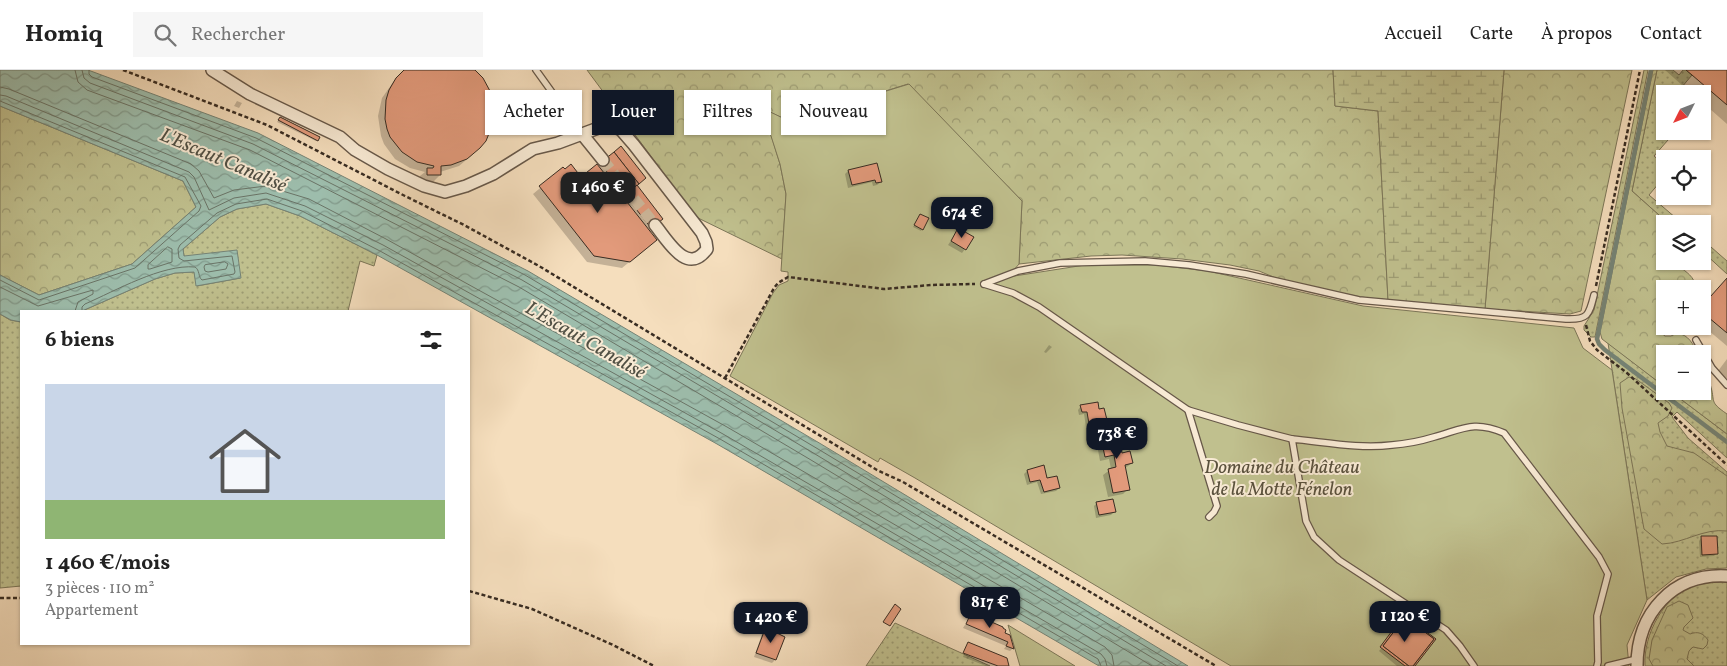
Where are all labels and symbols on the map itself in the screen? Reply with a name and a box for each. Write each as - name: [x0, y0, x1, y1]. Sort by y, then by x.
- north arrow: [1656, 85, 1711, 140]
- water label: L'Escaut Canalisé: [155, 122, 292, 201]
- pin: 1 460 €: [552, 172, 644, 214]
- pin: 674 €: [927, 196, 997, 239]
- water label: L'Escaut Canalisé: [519, 295, 652, 388]
- pin: 738 €: [1082, 418, 1152, 460]
- park label: Domaine du Château de la Motte Fénelon: [1204, 455, 1360, 503]
- pin: 817 €: [955, 586, 1025, 629]
- pin: 1 120 €: [1359, 600, 1451, 643]
- pin: 1 420 €: [725, 602, 817, 644]

